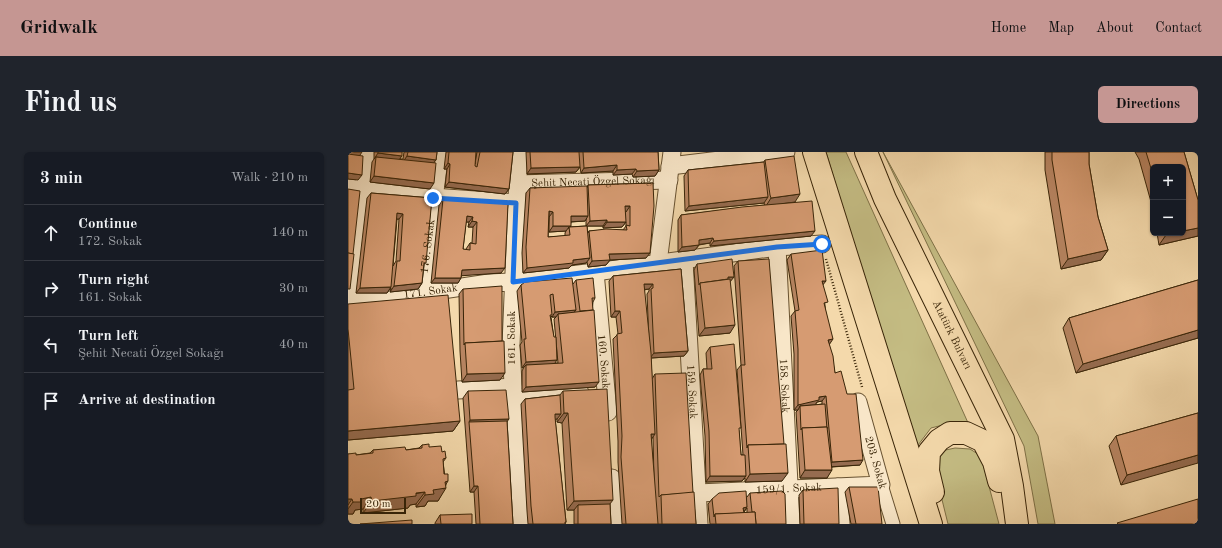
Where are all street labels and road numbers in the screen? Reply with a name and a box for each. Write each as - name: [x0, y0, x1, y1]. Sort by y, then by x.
- street label: Şehit Necati Özgel Sokağı: [531, 174, 655, 189]
- street label: 176. Sokak: [419, 218, 437, 274]
- street label: 171. Sokak: [403, 282, 459, 300]
- street label: Atatürk Bulvarı: [930, 298, 973, 371]
- street label: 161. Sokak: [507, 310, 518, 365]
- street label: 160. Sokak: [595, 334, 611, 390]
- street label: 158. Sokak: [777, 358, 791, 414]
- street label: 159. Sokak: [684, 364, 699, 420]
- street label: 203. Sokak: [862, 435, 888, 491]
- street label: 159/1. Sokak: [756, 482, 822, 496]

